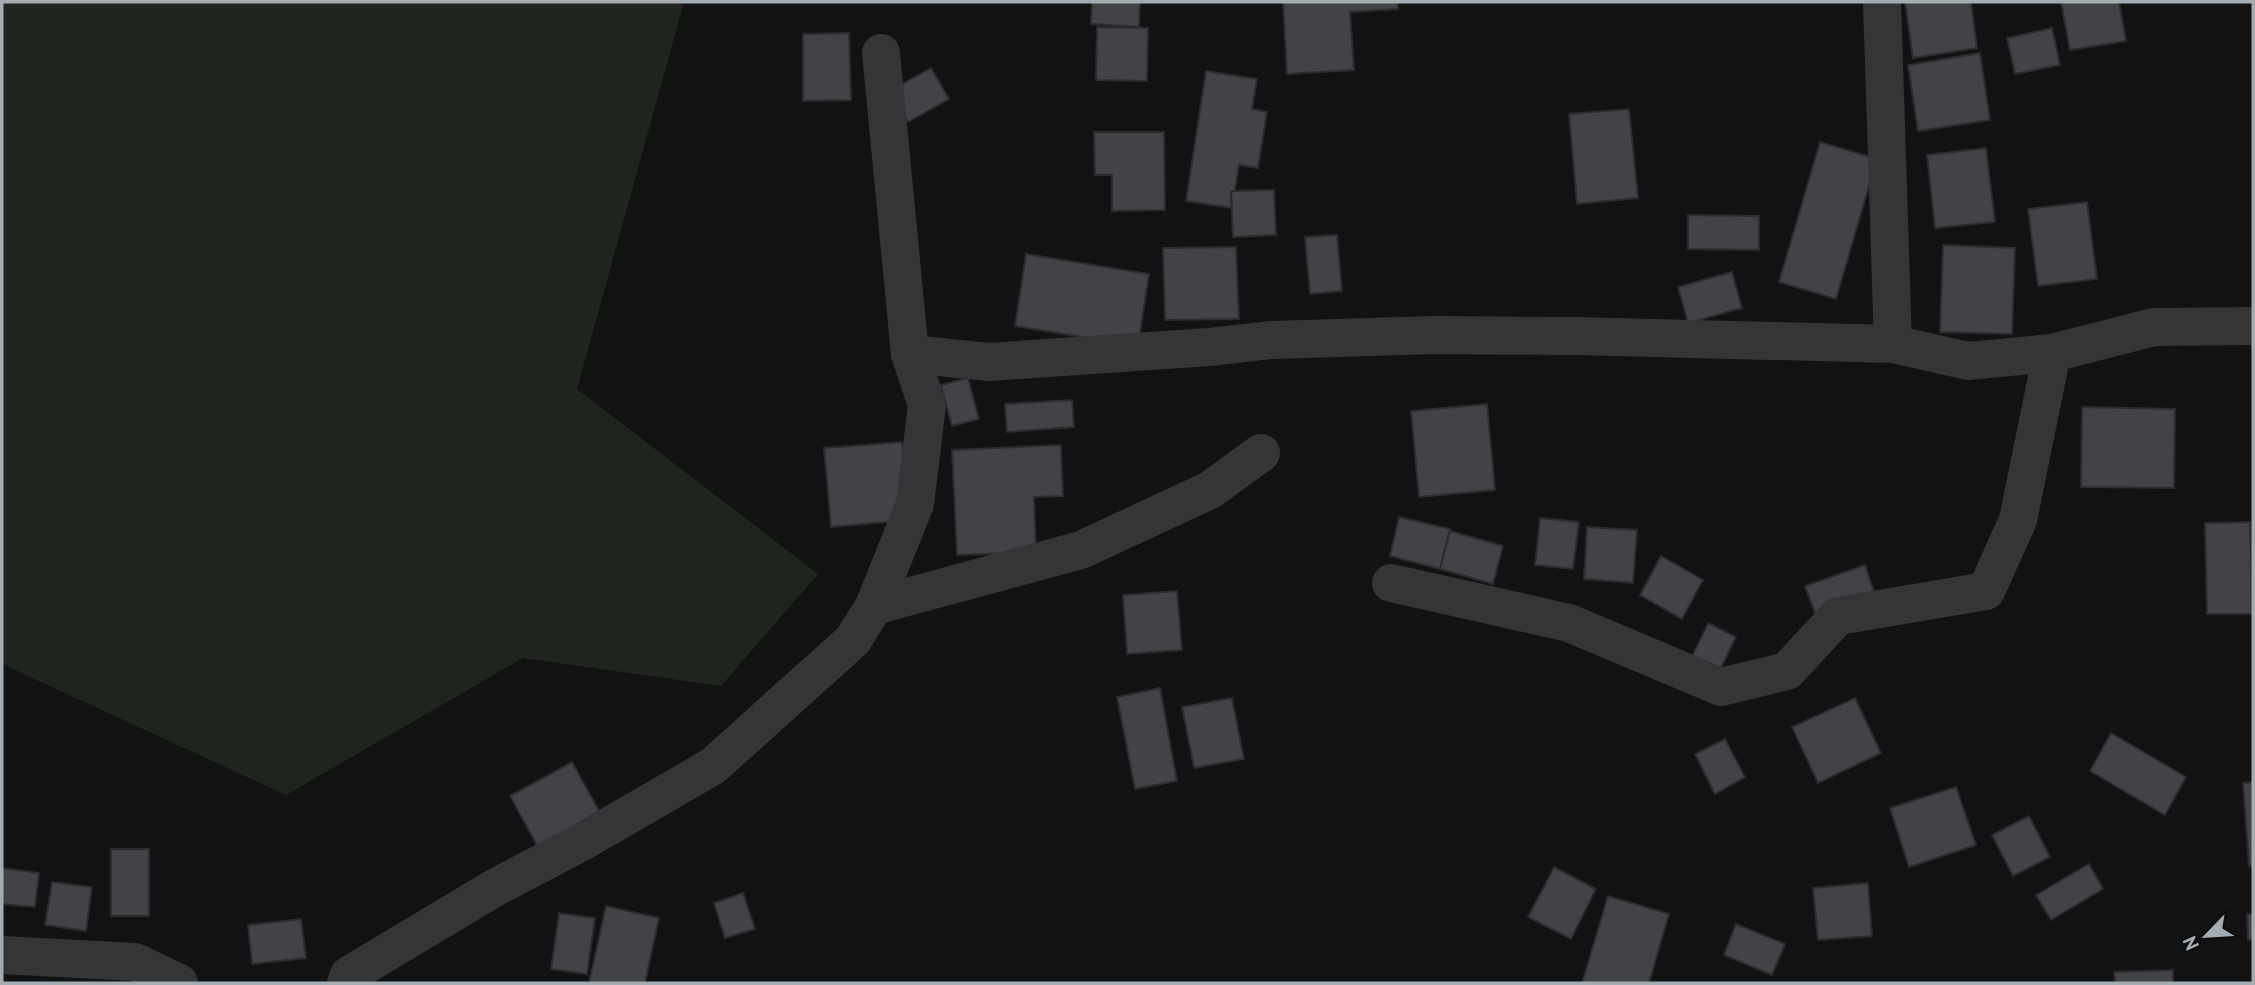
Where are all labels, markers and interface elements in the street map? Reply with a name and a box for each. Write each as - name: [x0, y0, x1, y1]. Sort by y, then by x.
- north arrow: [2171, 901, 2241, 971]
- text: N: [2177, 932, 2204, 954]

